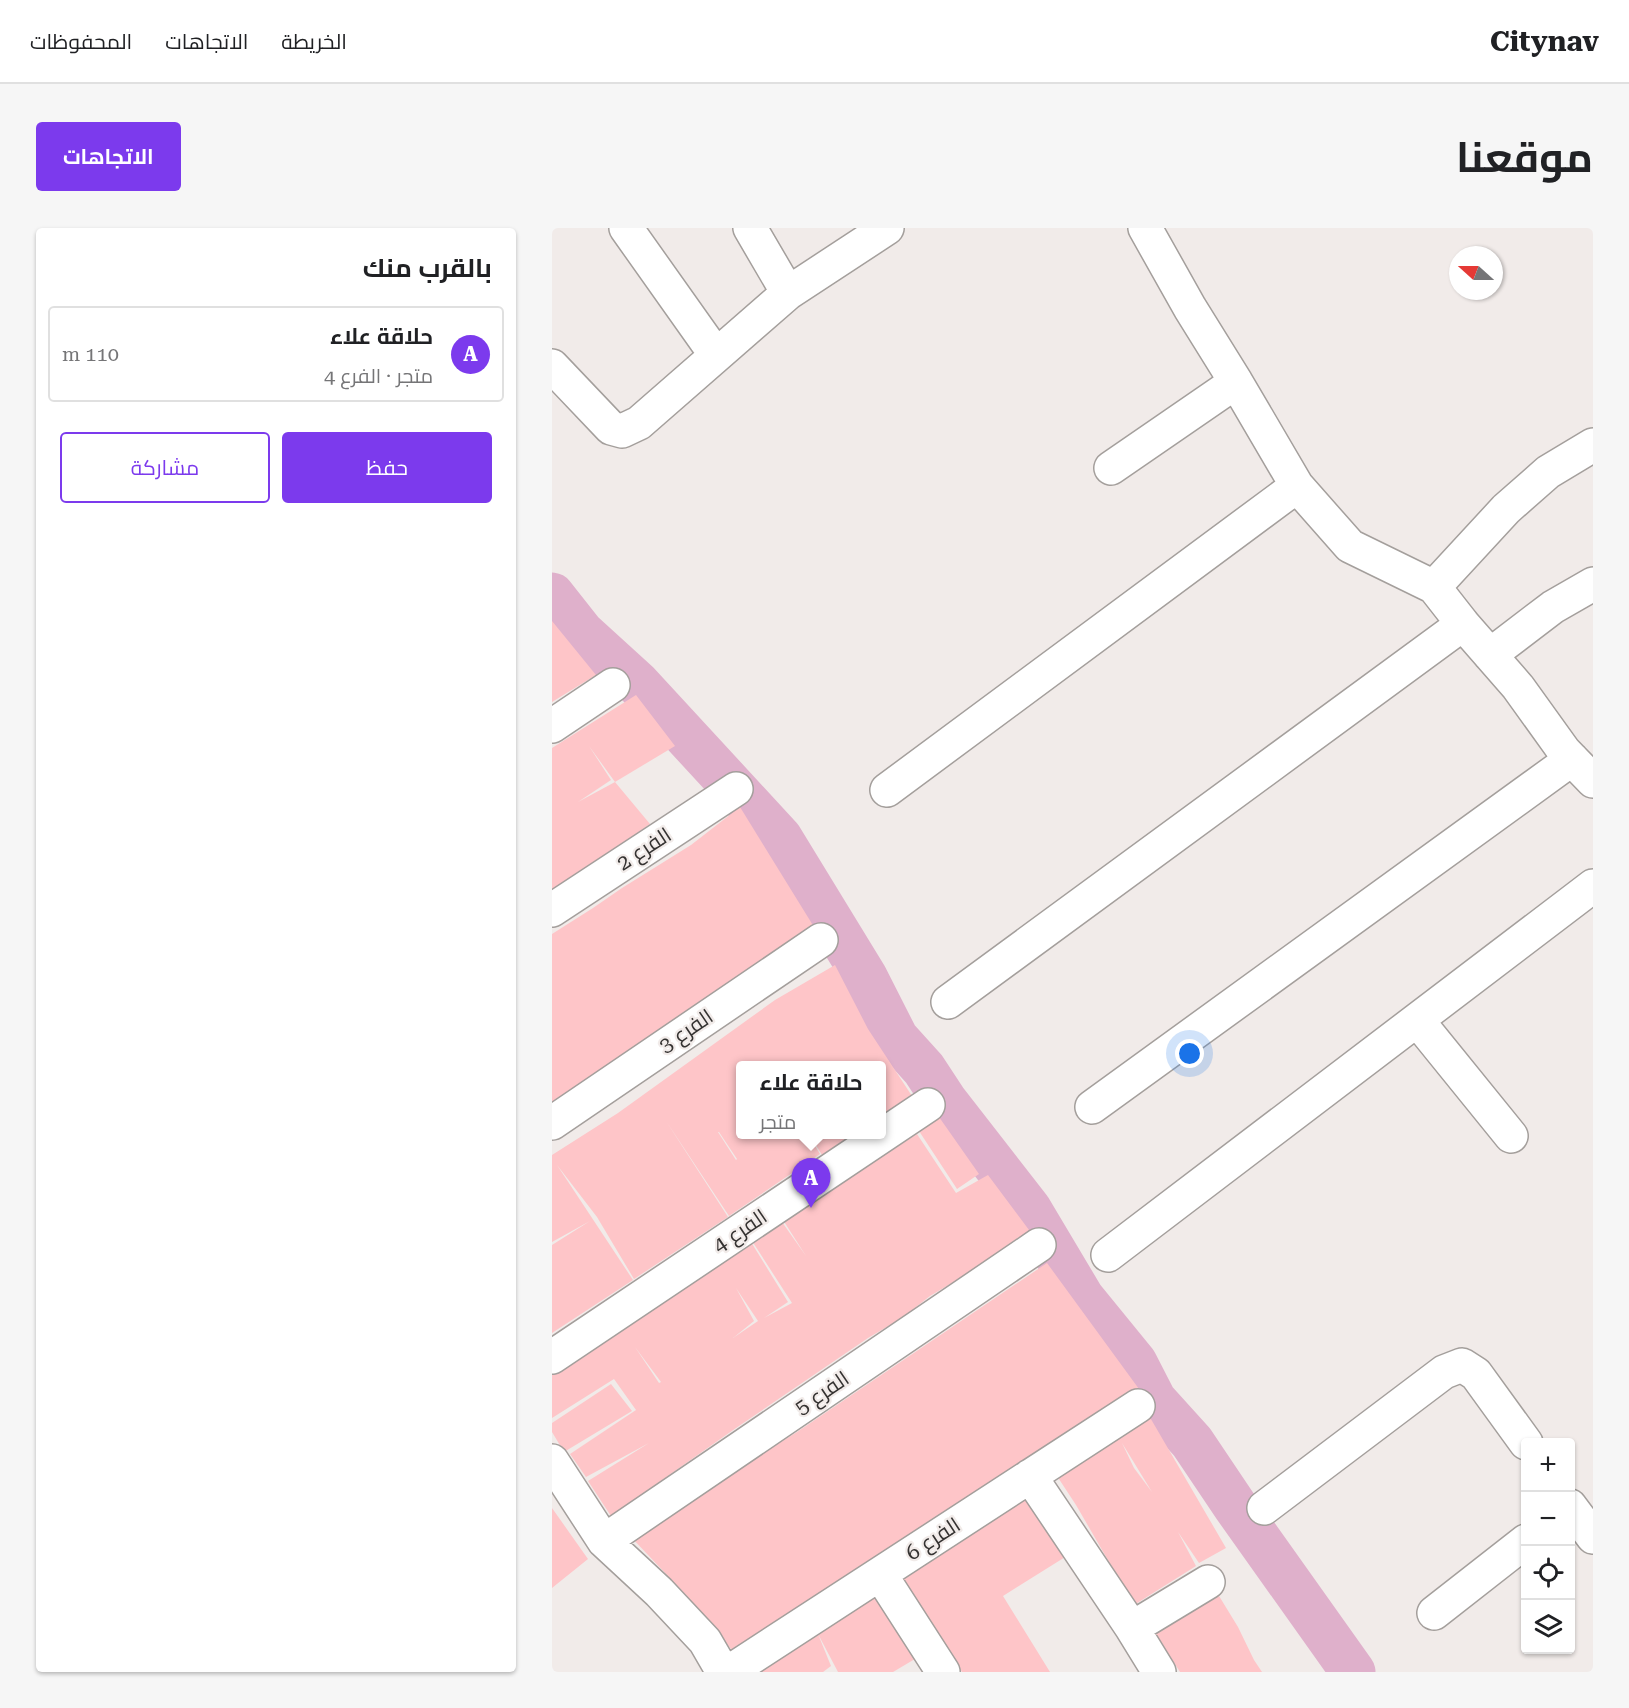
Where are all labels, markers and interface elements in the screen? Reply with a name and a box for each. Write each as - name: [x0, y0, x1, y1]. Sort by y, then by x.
- text: Citynav: [1490, 25, 1599, 58]
- text: المحفوظات: [30, 30, 132, 54]
- text: الاتجاهات: [165, 30, 248, 54]
- text: الخريطة: [281, 30, 347, 54]
- button: الاتجاهات: [36, 122, 181, 191]
- text: موقعنا: [1456, 133, 1593, 182]
- north arrow: [1449, 246, 1503, 300]
- text: بالقرب منك: [363, 253, 492, 283]
- text: حلاقة علاء: [330, 324, 433, 349]
- text: 110 m: [62, 342, 119, 366]
- text: A: [463, 342, 478, 366]
- text: متجر · الفرع 4: [324, 364, 433, 388]
- button: مشاركة: [60, 432, 270, 503]
- button: حفظ: [282, 432, 492, 503]
- street label: الفرع 2: [612, 823, 677, 877]
- street label: الفرع 3: [654, 1004, 719, 1059]
- your location: [1175, 1039, 1204, 1068]
- popup: [736, 1061, 886, 1139]
- text: حلاقة علاء: [759, 1070, 863, 1095]
- text: متجر: [759, 1110, 796, 1134]
- pin: A: [792, 1158, 830, 1208]
- street label: الفرع 4: [708, 1204, 773, 1259]
- street label: الفرع 5: [790, 1366, 855, 1421]
- map controls: [1521, 1438, 1575, 1654]
- button: +: [1521, 1438, 1575, 1492]
- button: −: [1521, 1492, 1575, 1546]
- street label: الفرع 6: [901, 1513, 966, 1567]
- button: locate: [1521, 1546, 1575, 1600]
- button: layers: [1521, 1600, 1575, 1654]

